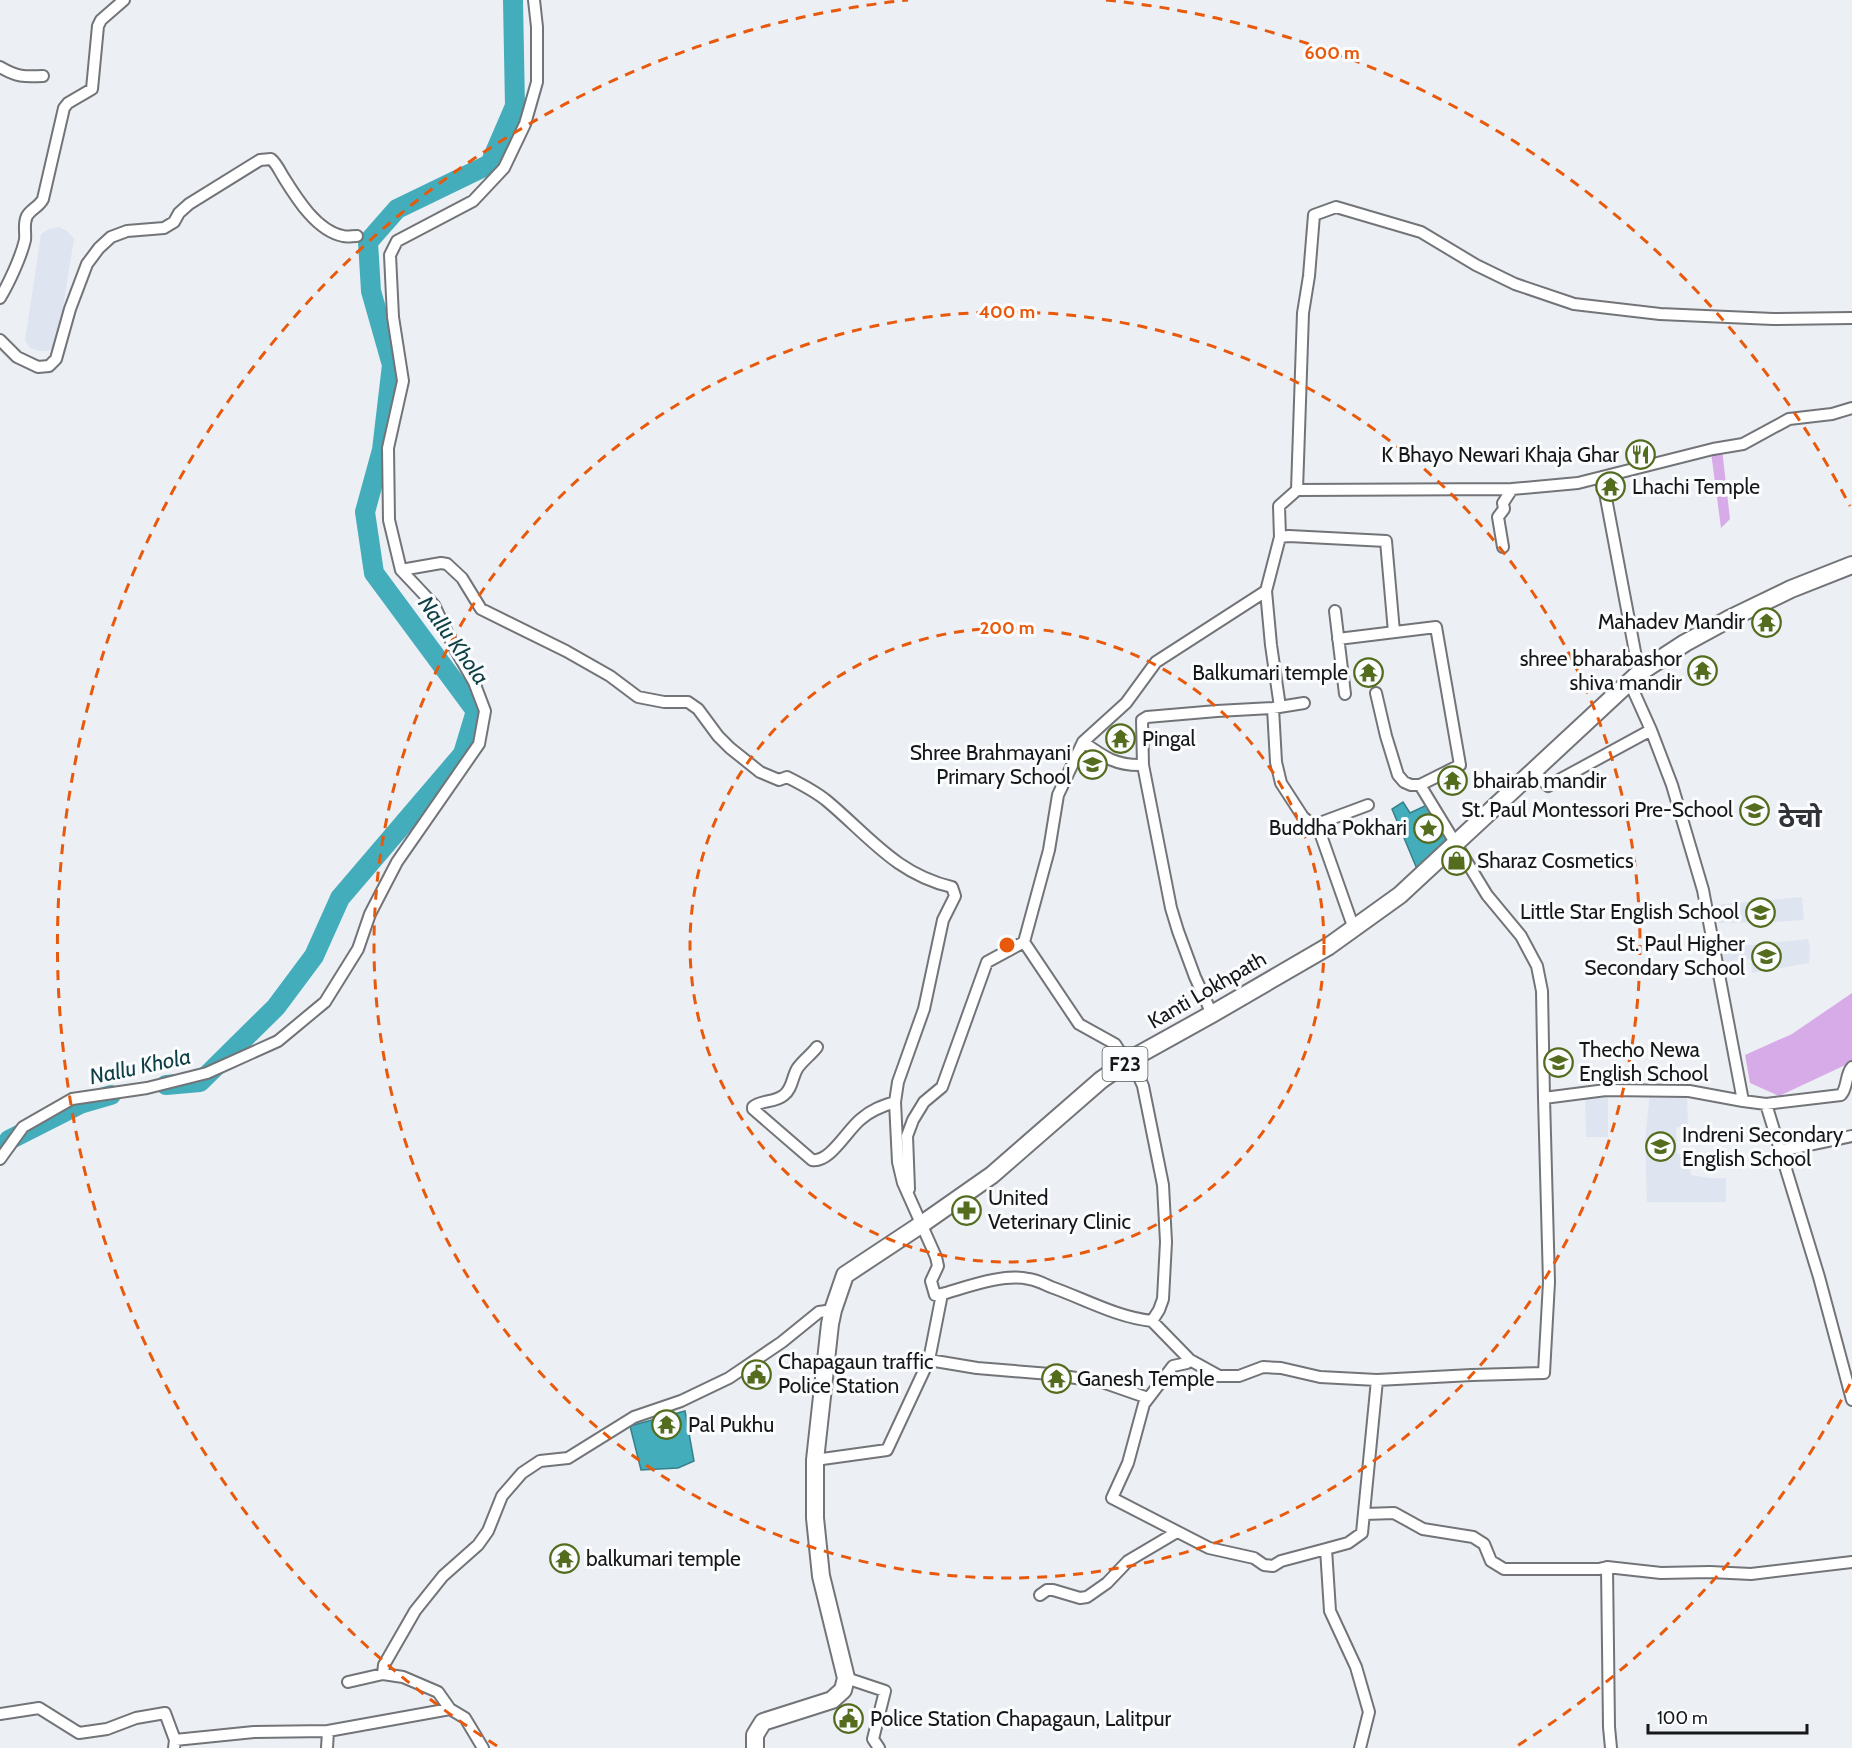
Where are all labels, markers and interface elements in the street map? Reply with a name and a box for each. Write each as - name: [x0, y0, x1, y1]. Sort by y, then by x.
- text: 600 m: [1304, 42, 1360, 64]
- text: 400 m: [979, 301, 1035, 323]
- restaurant icon: K Bhayo Newari Khaja Ghar: [1624, 439, 1656, 471]
- place label: K Bhayo Newari Khaja Ghar: [1381, 442, 1619, 468]
- temple icon: Lhachi Temple: [1595, 471, 1627, 503]
- place label: Lhachi Temple: [1632, 474, 1760, 499]
- water label: Nallu Khola: [412, 591, 495, 690]
- temple icon: Mahadev Mandir: [1750, 606, 1782, 638]
- place label: Mahadev Mandir: [1598, 609, 1745, 634]
- text: 200 m: [980, 617, 1034, 639]
- place label: shree bharabashor shiva mandir: [1520, 646, 1682, 695]
- temple icon: shree bharabashor shiva mandir: [1687, 655, 1719, 687]
- temple icon: Balkumari temple: [1353, 657, 1385, 689]
- place label: Balkumari temple: [1192, 660, 1348, 685]
- temple icon: Pingal: [1105, 723, 1137, 755]
- place label: Pingal: [1142, 726, 1196, 751]
- place label: Shree Brahmayani Primary School: [910, 740, 1071, 789]
- school or university icon: Shree Brahmayani Primary School: [1076, 749, 1108, 781]
- temple icon: bhairab mandir: [1436, 765, 1468, 797]
- place label: bhairab mandir: [1473, 768, 1607, 793]
- school or university icon: St. Paul Montessori Pre-School: [1738, 794, 1770, 826]
- place label: St. Paul Montessori Pre-School: [1461, 797, 1733, 822]
- district label: ठेचो: [1778, 801, 1823, 834]
- place icon: Buddha Pokhari: [1412, 812, 1444, 844]
- place label: Buddha Pokhari: [1269, 815, 1407, 840]
- shop icon: Sharaz Cosmetics: [1440, 845, 1472, 877]
- place label: Sharaz Cosmetics: [1477, 848, 1634, 873]
- school or university icon: Little Star English School: [1744, 896, 1776, 928]
- place label: Little Star English School: [1520, 899, 1739, 924]
- place label: St. Paul Higher Secondary School: [1584, 931, 1745, 980]
- centre of rings: [997, 935, 1017, 955]
- school or university icon: St. Paul Higher Secondary School: [1750, 940, 1782, 972]
- street label: Kanti Lokhpath: [1143, 946, 1270, 1034]
- place label: Thecho Newa English School: [1579, 1037, 1708, 1086]
- water label: Nallu Khola: [87, 1043, 193, 1090]
- school or university icon: Thecho Newa English School: [1542, 1046, 1574, 1078]
- road number: F23: [1102, 1047, 1148, 1081]
- place label: Indreni Secondary English School: [1682, 1122, 1844, 1171]
- school or university icon: Indreni Secondary English School: [1645, 1131, 1677, 1163]
- place label: United Veterinary Clinic: [988, 1185, 1131, 1234]
- pharmacy icon: United Veterinary Clinic: [951, 1194, 983, 1226]
- place label: Chapagaun traffic Police Station: [778, 1349, 934, 1398]
- public building icon: Chapagaun traffic Police Station: [741, 1358, 773, 1390]
- temple icon: Ganesh Temple: [1040, 1363, 1072, 1395]
- place label: Ganesh Temple: [1077, 1366, 1215, 1391]
- temple icon: Pal Pukhu: [651, 1409, 683, 1441]
- place label: Pal Pukhu: [688, 1412, 774, 1437]
- temple icon: balkumari temple: [549, 1543, 581, 1575]
- place label: balkumari temple: [586, 1546, 741, 1571]
- scale bar: [1648, 1697, 1807, 1735]
- public building icon: Police Station Chapagaun, Lalitpur: [833, 1703, 865, 1735]
- place label: Police Station Chapagaun, Lalitpur: [870, 1706, 1172, 1731]
- text: 100 m: [1657, 1707, 1708, 1729]

